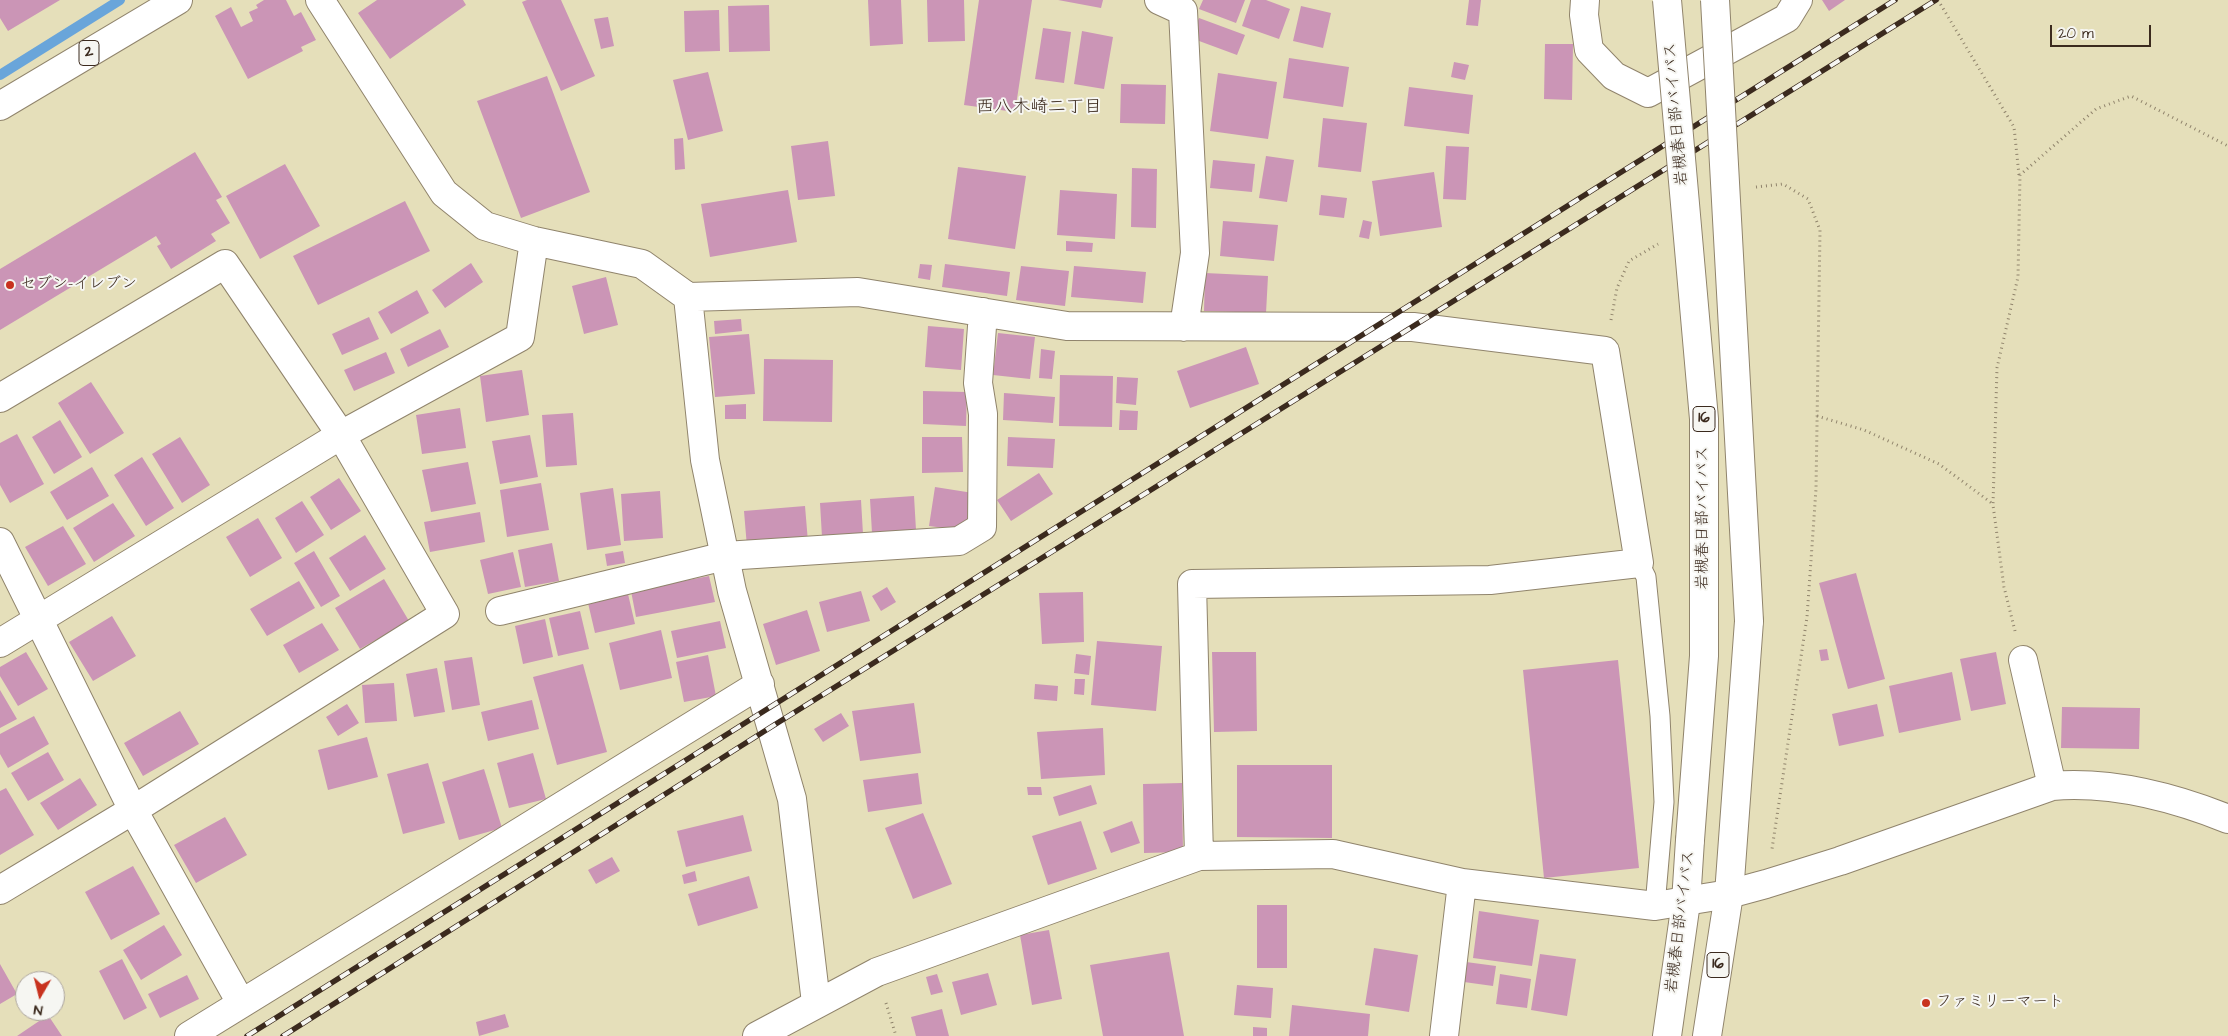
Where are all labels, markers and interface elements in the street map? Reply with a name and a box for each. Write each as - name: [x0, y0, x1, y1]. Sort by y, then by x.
- scale bar: [2053, 15, 2154, 47]
- text: 20 m: [2058, 23, 2094, 44]
- road number: 2: [79, 40, 99, 66]
- street label: 岩槻春日部バイパス: [1661, 41, 1693, 187]
- district label: 西八木崎二丁目: [976, 97, 1102, 119]
- place label: セブン-イレブン: [20, 275, 137, 295]
- marker: セブン-イレブン: [4, 279, 16, 291]
- road number: 16: [1693, 406, 1715, 432]
- street label: 岩槻春日部バイパス: [1694, 446, 1714, 590]
- street label: 岩槻春日部バイパス: [1663, 849, 1699, 995]
- road number: 16: [1707, 952, 1729, 978]
- north arrow: [15, 971, 65, 1021]
- place label: ファミリーマート: [1936, 993, 2064, 1013]
- marker: ファミリーマート: [1920, 997, 1932, 1009]
- text: N: [32, 999, 44, 1020]

